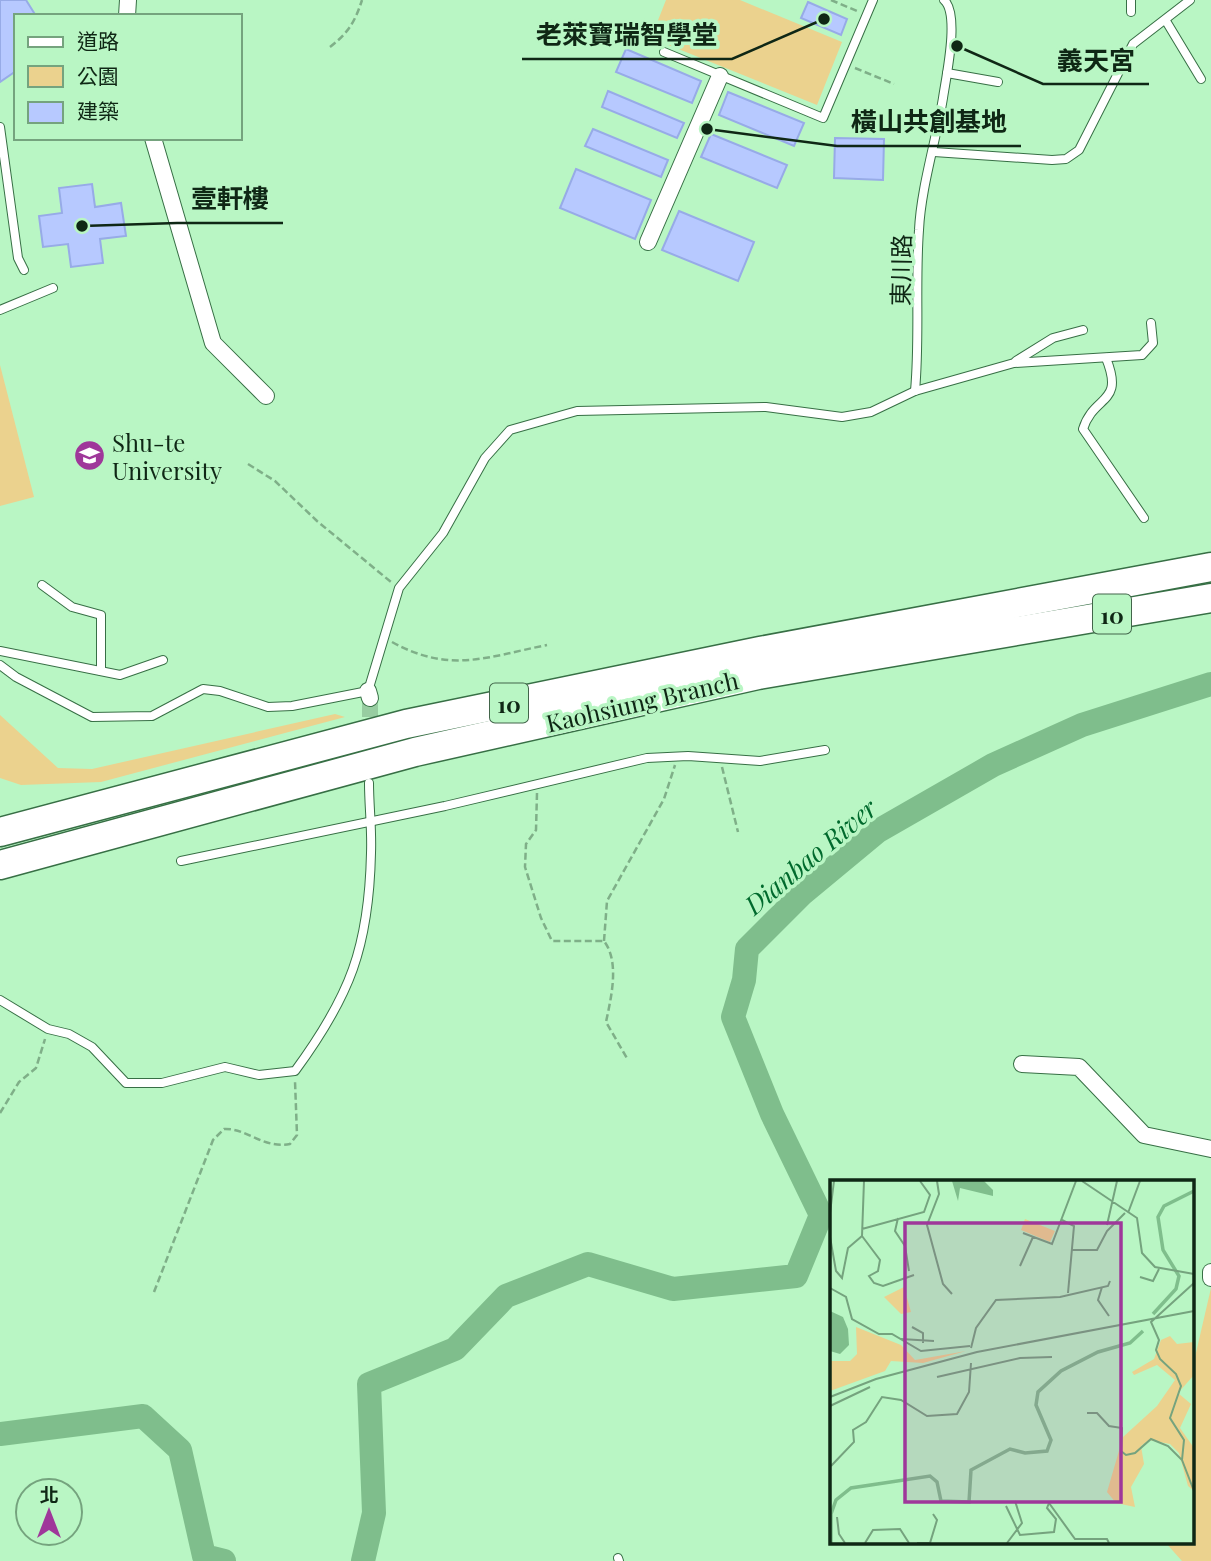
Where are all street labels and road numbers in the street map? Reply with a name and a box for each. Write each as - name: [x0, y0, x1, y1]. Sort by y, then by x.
- street label: 東川路: [883, 234, 917, 306]
- road number: 10: [1093, 594, 1131, 634]
- street label: Kaohsiung Branch: [543, 663, 741, 739]
- road number: 10: [490, 684, 528, 722]

